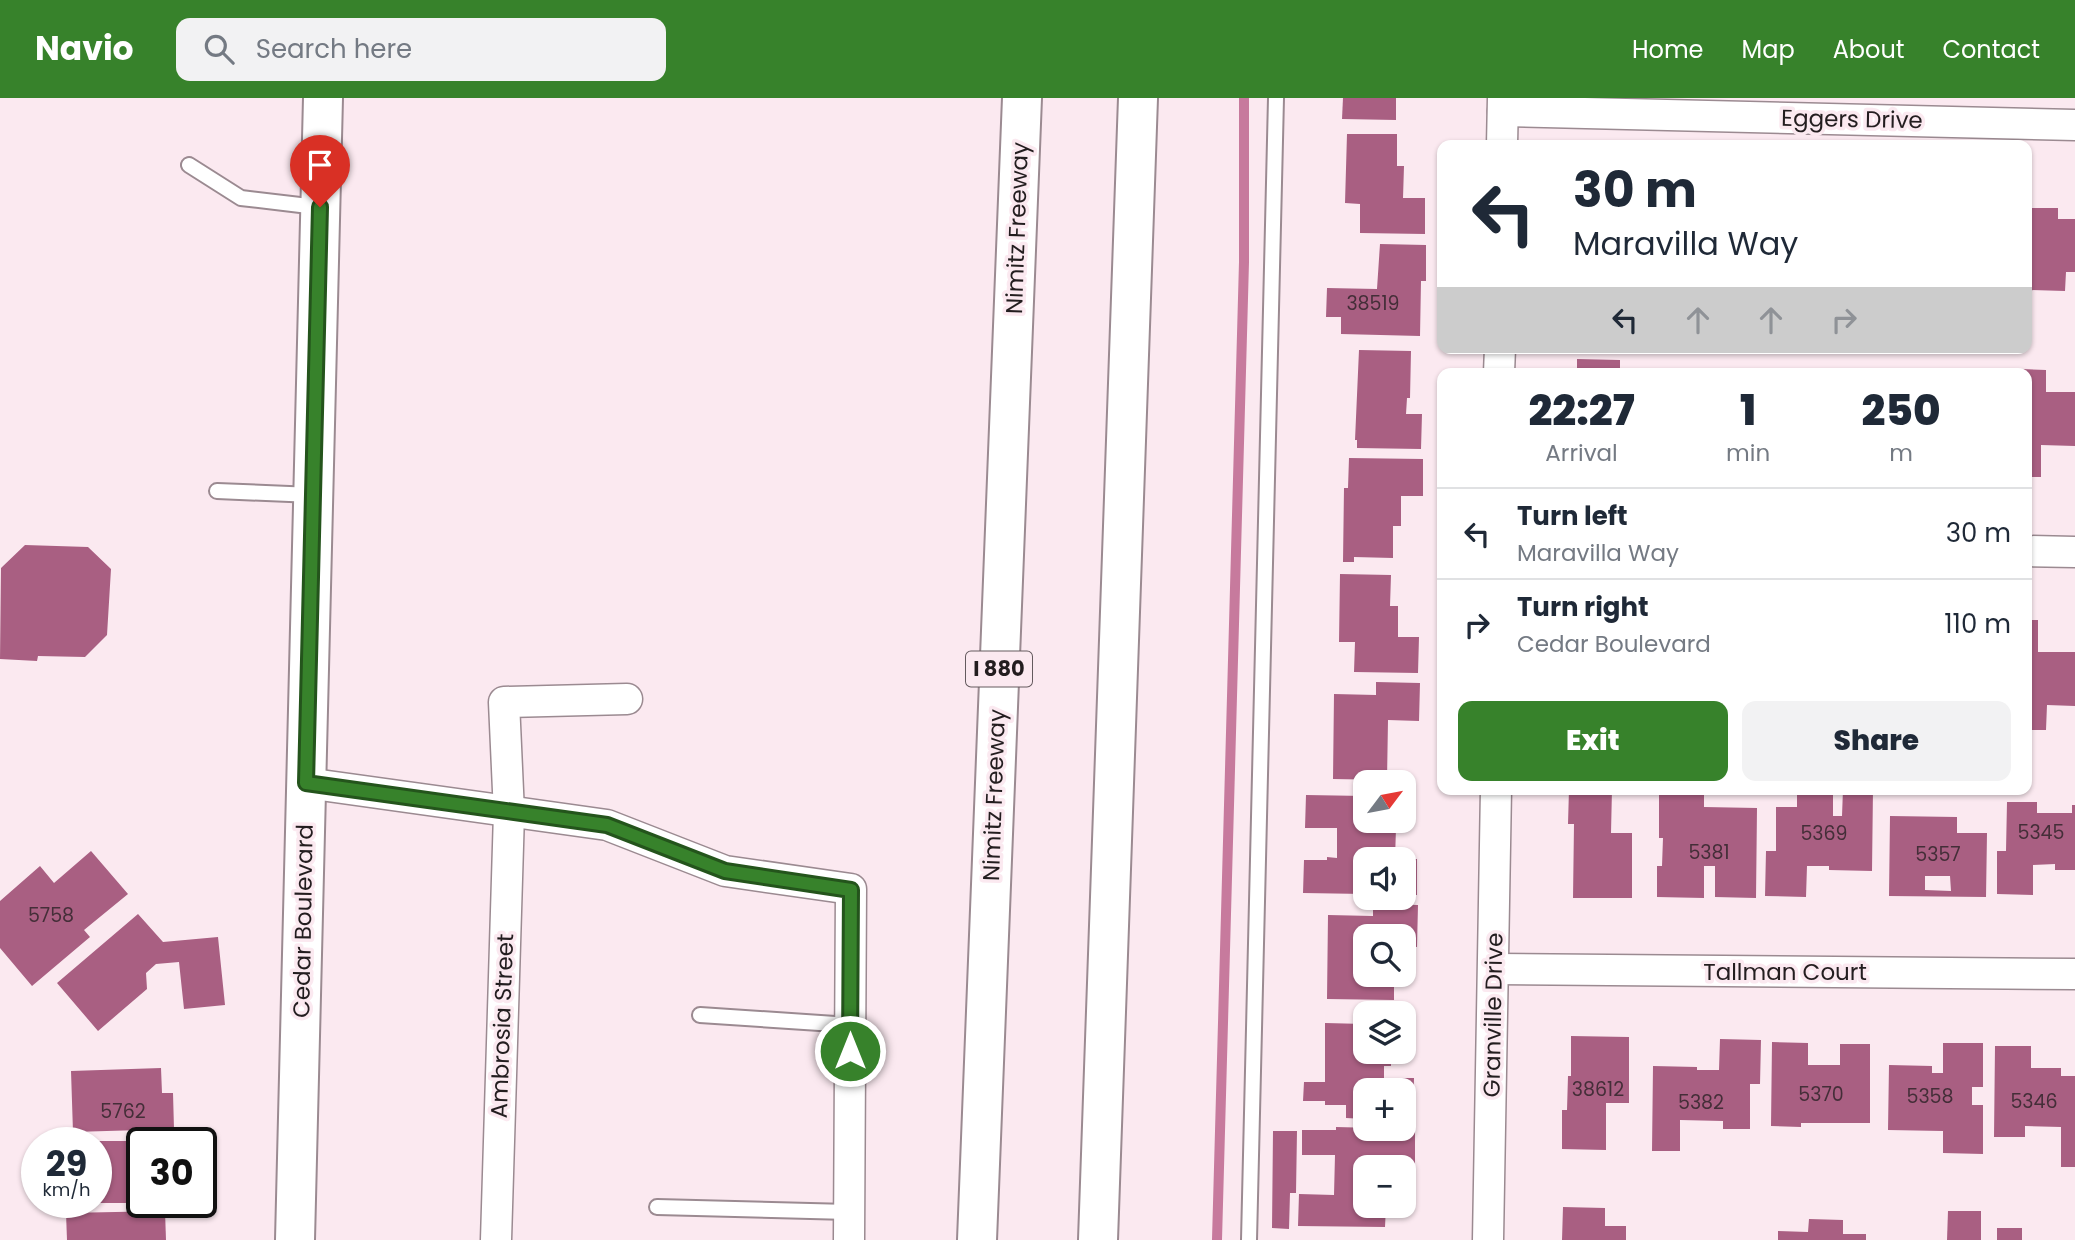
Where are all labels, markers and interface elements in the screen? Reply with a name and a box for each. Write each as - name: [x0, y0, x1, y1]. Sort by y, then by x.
- search box: [176, 18, 666, 81]
- text: Navio: [35, 25, 134, 72]
- icon: search: [200, 30, 238, 68]
- text: Search here: [256, 31, 412, 67]
- text: Home: [1632, 33, 1704, 66]
- text: Map: [1742, 33, 1795, 66]
- text: About: [1833, 33, 1904, 66]
- text: Contact: [1942, 33, 2040, 66]
- street label: Eggers Drive: [1781, 102, 1923, 136]
- pin: [290, 135, 350, 207]
- street label: Nimitz Freeway: [998, 141, 1036, 315]
- icon: arrive: [301, 146, 339, 184]
- text: 30 m: [1573, 156, 1697, 224]
- icon: left: [1458, 168, 1549, 259]
- text: Maravilla Way: [1573, 221, 1798, 266]
- house number: 38519: [1346, 290, 1400, 317]
- icon: left: [1606, 301, 1644, 339]
- icon: ahead: [1679, 301, 1717, 339]
- icon: ahead: [1752, 301, 1790, 339]
- icon: right: [1825, 301, 1863, 339]
- text: 22:27: [1528, 381, 1635, 440]
- text: 1: [1740, 381, 1756, 440]
- text: 250: [1862, 381, 1941, 440]
- text: Arrival: [1545, 437, 1618, 469]
- text: min: [1726, 437, 1770, 469]
- text: m: [1889, 437, 1913, 469]
- text: Turn left: [1517, 498, 1628, 534]
- icon: left: [1458, 515, 1496, 553]
- text: 30 m: [1946, 515, 2011, 551]
- text: Maravilla Way: [1517, 537, 1679, 569]
- text: Turn right: [1517, 589, 1649, 625]
- icon: right: [1458, 606, 1496, 644]
- text: 110 m: [1944, 606, 2011, 642]
- text: Cedar Boulevard: [1517, 628, 1711, 660]
- road number: I 880: [966, 652, 1032, 686]
- button: Exit: [1458, 701, 1728, 781]
- button: Share: [1742, 701, 2011, 781]
- street label: Nimitz Freeway: [975, 708, 1013, 882]
- north arrow: [1353, 770, 1416, 833]
- map controls: [1353, 770, 1416, 1218]
- house number: 5345: [2017, 819, 2065, 846]
- house number: 5369: [1800, 820, 1848, 847]
- street label: Cedar Boulevard: [285, 824, 321, 1018]
- house number: 5381: [1688, 839, 1730, 866]
- house number: 5357: [1915, 841, 1961, 868]
- button: sound: [1353, 847, 1416, 910]
- house number: 5758: [28, 902, 74, 929]
- button: search: [1353, 924, 1416, 987]
- street label: Granville Drive: [1476, 932, 1510, 1098]
- street label: Ambrosia Street: [483, 933, 521, 1119]
- street label: Tallman Court: [1703, 956, 1867, 988]
- button: layers: [1353, 1001, 1416, 1064]
- position arrow: [813, 1014, 887, 1088]
- house number: 38612: [1572, 1076, 1624, 1103]
- button: +: [1353, 1078, 1416, 1141]
- house number: 5370: [1798, 1081, 1844, 1108]
- house number: 5358: [1906, 1083, 1954, 1110]
- house number: 5346: [2010, 1088, 2058, 1115]
- house number: 5382: [1678, 1089, 1724, 1116]
- house number: 5762: [100, 1098, 146, 1125]
- speed limit sign: 30: [126, 1127, 217, 1218]
- text: 29: [46, 1139, 87, 1188]
- button: −: [1353, 1155, 1416, 1218]
- text: km/h: [43, 1177, 90, 1202]

